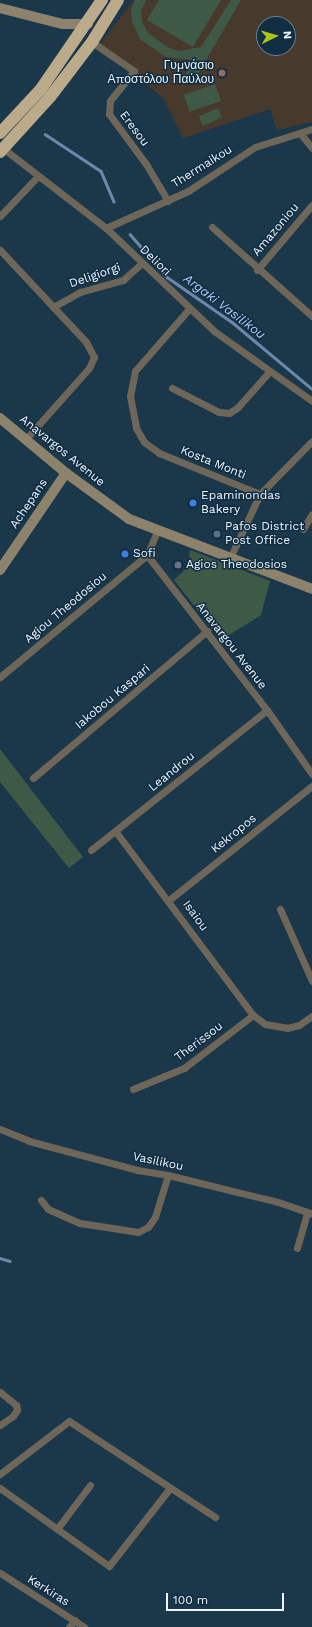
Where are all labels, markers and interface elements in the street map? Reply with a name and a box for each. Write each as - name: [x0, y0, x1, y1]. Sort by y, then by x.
- north arrow: [256, 16, 296, 56]
- text: N: [281, 30, 294, 40]
- place label: Γυμνάσιο Αποστόλου Παύλου: [108, 59, 214, 87]
- marker: Γυμνάσιο Αποστόλου Παύλου: [217, 68, 227, 78]
- street label: Eresou: [116, 109, 152, 149]
- street label: Thermaikou: [169, 143, 235, 191]
- street label: Amazoniou: [250, 201, 302, 259]
- street label: Deliori: [136, 243, 174, 279]
- street label: Deligiorgi: [67, 261, 123, 291]
- water label: Argaki Vasilikou: [180, 271, 268, 343]
- street label: Anavargos Avenue: [16, 412, 108, 490]
- street label: Kosta Monti: [178, 443, 248, 483]
- street label: Achepans: [7, 476, 51, 532]
- place label: Epaminondas Bakery: [201, 489, 280, 517]
- marker: Epaminondas Bakery: [188, 498, 198, 508]
- place label: Pafos District Post Office: [225, 520, 304, 548]
- marker: Pafos District Post Office: [212, 529, 222, 539]
- place label: Sofi: [133, 547, 156, 561]
- marker: Sofi: [120, 549, 130, 559]
- place label: Agios Theodosios: [186, 558, 287, 572]
- marker: Agios Theodosios: [173, 560, 183, 570]
- street label: Agiou Theodosiou: [22, 569, 110, 647]
- street label: Anavargou Avenue: [192, 599, 270, 693]
- street label: Iakobou Kaspari: [73, 661, 153, 733]
- street label: Leandrou: [146, 749, 198, 795]
- street label: Kekropos: [208, 811, 260, 857]
- street label: Isaiou: [179, 898, 211, 934]
- street label: Therissou: [172, 1019, 226, 1065]
- street label: Vasilikou: [131, 1150, 185, 1174]
- street label: Kerkiras: [24, 1572, 72, 1610]
- scale bar: [168, 1585, 286, 1611]
- text: 100 m: [173, 1593, 208, 1607]

